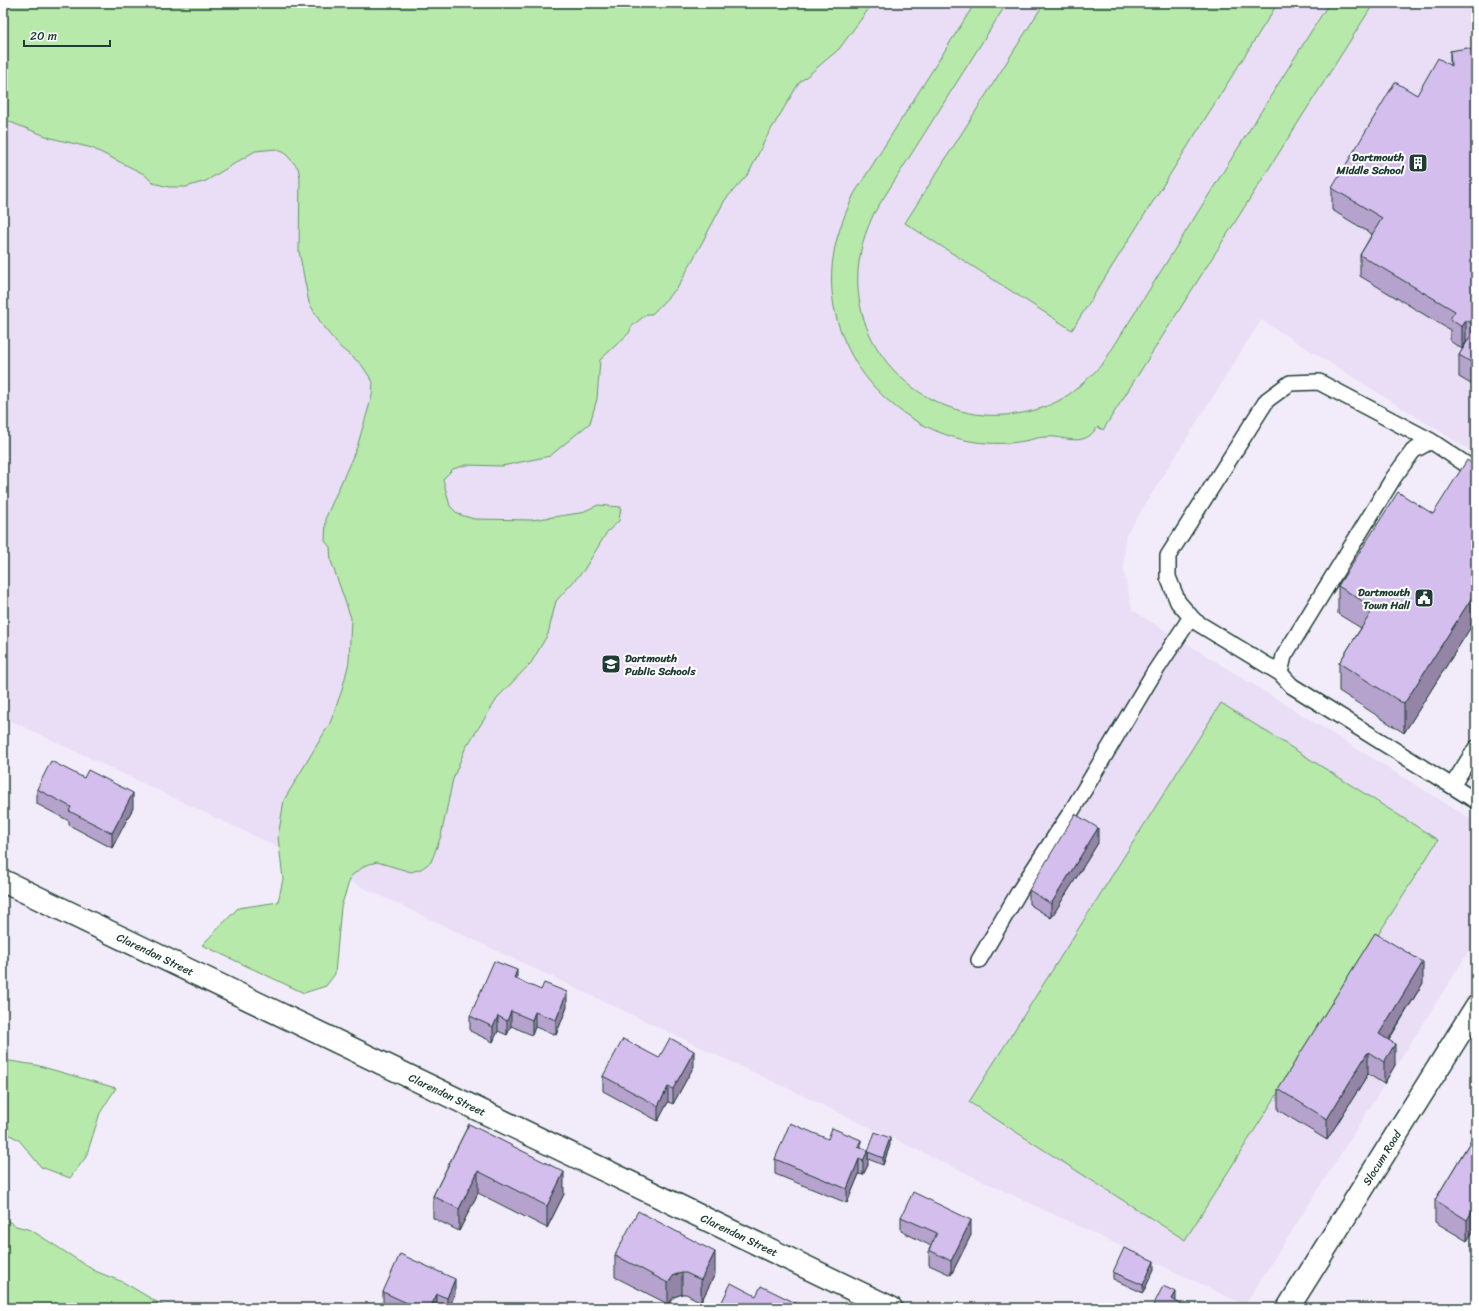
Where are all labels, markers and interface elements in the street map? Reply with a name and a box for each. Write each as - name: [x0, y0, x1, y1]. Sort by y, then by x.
- scale bar: [24, 22, 110, 48]
- text: 20 m: [30, 25, 57, 47]
- place label: Dartmouth Middle School: [1335, 148, 1405, 180]
- building icon: Dartmouth Middle School: [1407, 152, 1429, 174]
- place label: Dartmouth Town Hall: [1358, 583, 1411, 615]
- public building icon: Dartmouth Town Hall: [1413, 587, 1435, 609]
- place label: Dartmouth Public Schools: [625, 649, 696, 681]
- school or university icon: Dartmouth Public Schools: [600, 653, 622, 675]
- street label: Clarendon Street: [113, 928, 197, 981]
- street label: Clarendon Street: [405, 1068, 489, 1121]
- street label: Slocum Road: [1357, 1126, 1407, 1189]
- street label: Clarendon Street: [697, 1208, 781, 1262]

